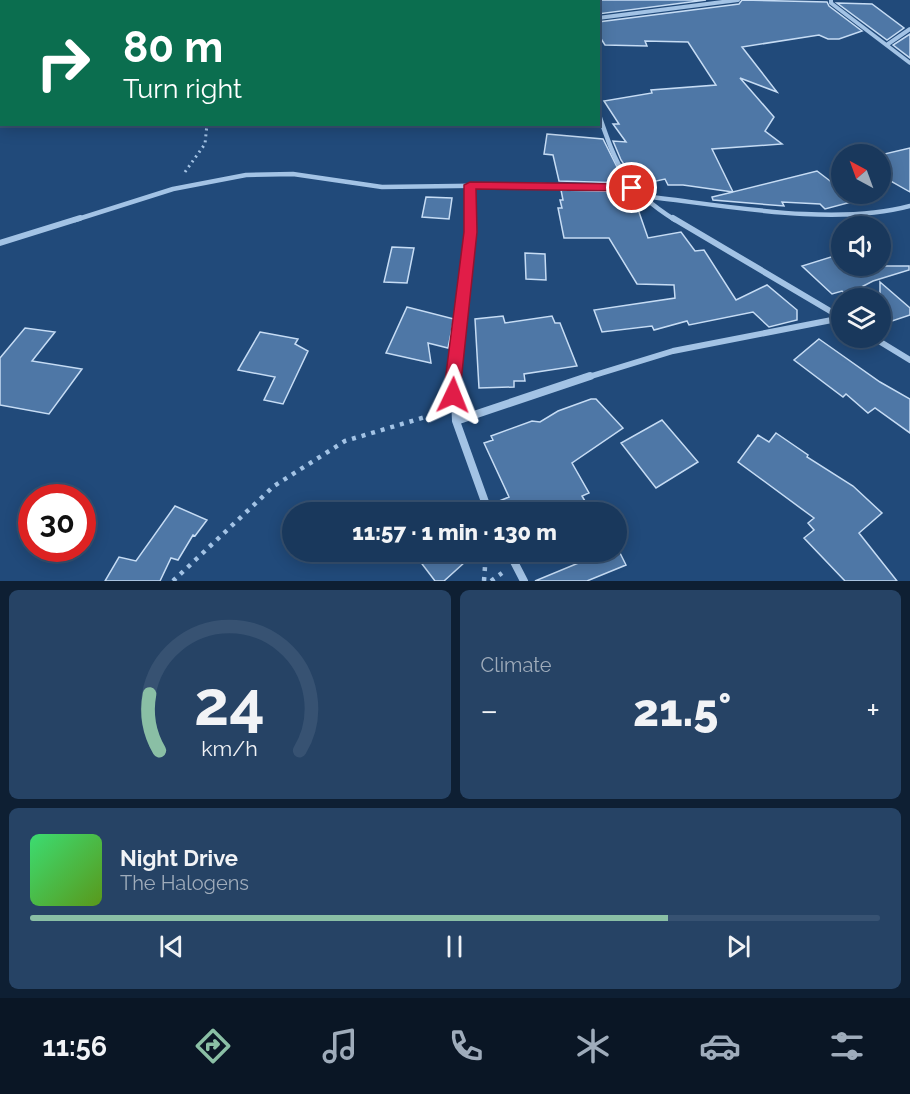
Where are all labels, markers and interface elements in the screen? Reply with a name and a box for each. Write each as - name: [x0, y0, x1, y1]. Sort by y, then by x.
- text: 80 m: [123, 23, 223, 72]
- icon: right: [24, 24, 102, 102]
- text: Turn right: [123, 73, 242, 104]
- north arrow: [831, 144, 891, 204]
- map controls: [831, 144, 891, 348]
- pin: [606, 162, 657, 213]
- icon: arrive: [615, 171, 648, 204]
- button: sound: [831, 216, 891, 276]
- button: layers: [831, 288, 891, 348]
- position arrow: [421, 363, 485, 427]
- speed limit sign: 30: [18, 484, 96, 562]
- text: 11:57 · 1 min · 130 m: [352, 519, 557, 545]
- text: Climate: [481, 653, 552, 677]
- text: 24: [194, 666, 265, 740]
- text: 21.5°: [633, 684, 732, 737]
- text: −: [481, 691, 498, 730]
- text: +: [866, 691, 880, 730]
- text: km/h: [201, 737, 258, 762]
- text: Night Drive: [120, 845, 238, 871]
- text: The Halogens: [120, 871, 249, 895]
- icon: previous: [155, 930, 188, 963]
- icon: pause: [438, 930, 471, 963]
- icon: next: [722, 930, 755, 963]
- icon: directions: [192, 1025, 234, 1067]
- icon: music: [319, 1025, 361, 1067]
- icon: phone: [445, 1025, 487, 1067]
- icon: climate: [572, 1025, 614, 1067]
- icon: car: [699, 1025, 741, 1067]
- icon: filters: [826, 1025, 868, 1067]
- text: 11:56: [42, 1031, 107, 1062]

